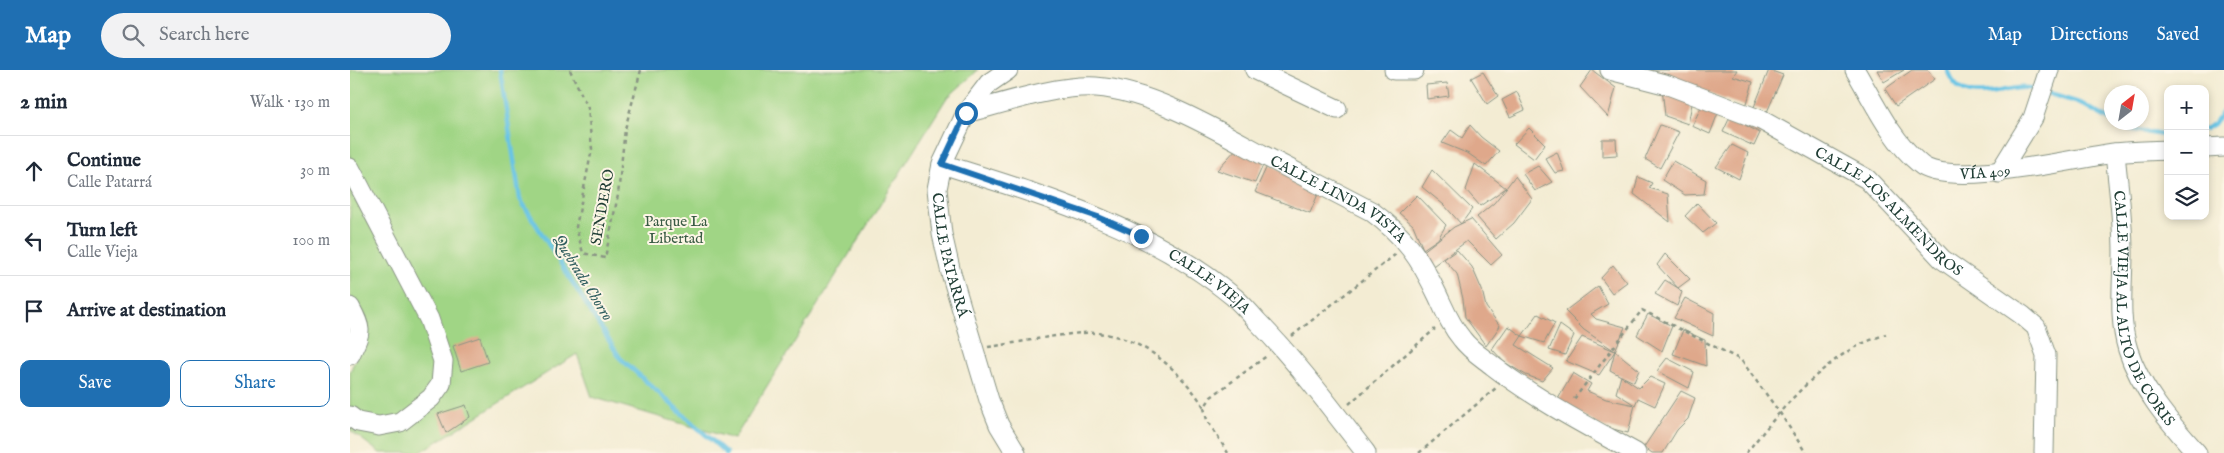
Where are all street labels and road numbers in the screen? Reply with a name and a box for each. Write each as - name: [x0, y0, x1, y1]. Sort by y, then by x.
- street label: CALLE LOS ALMENDROS: [1811, 143, 1966, 281]
- street label: CALLE LINDA VISTA: [1267, 151, 1411, 247]
- street label: VÍA 409: [1959, 161, 2012, 184]
- street label: SENDERO: [586, 168, 619, 247]
- street label: CALLE VIEJA AL ALTO DE CORIS: [2109, 190, 2179, 430]
- street label: CALLE PATARRÁ: [927, 192, 973, 320]
- street label: CALLE VIEJA: [1165, 245, 1255, 319]

